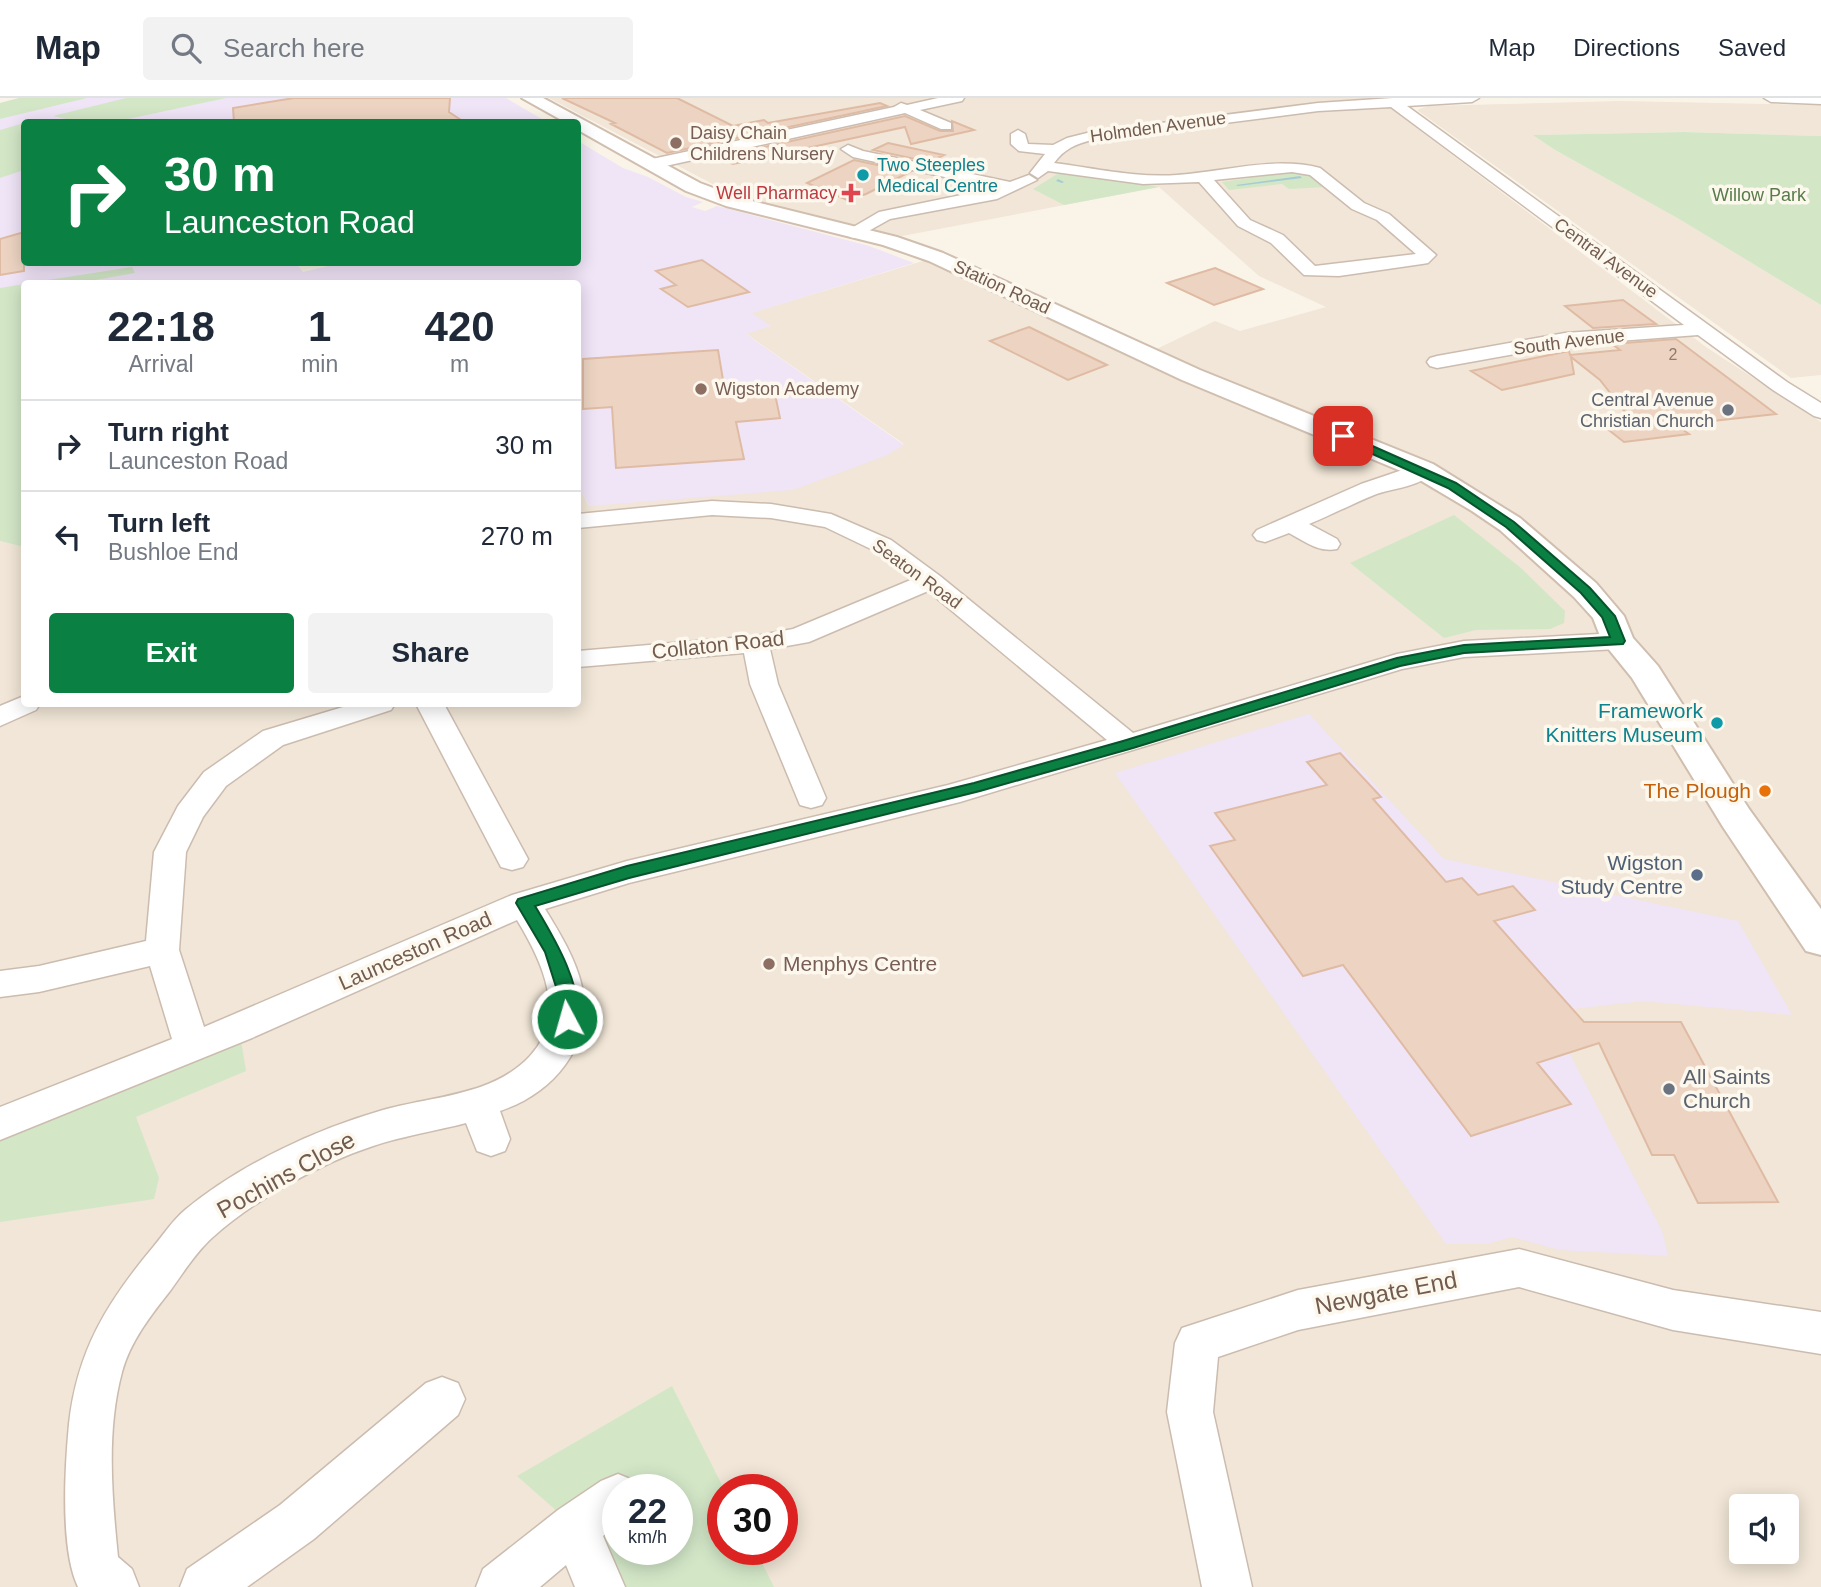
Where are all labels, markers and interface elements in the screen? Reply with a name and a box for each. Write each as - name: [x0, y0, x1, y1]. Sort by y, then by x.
- search box: [143, 17, 633, 80]
- text: Map: [35, 29, 101, 66]
- icon: search: [167, 29, 205, 67]
- text: Search here: [223, 33, 365, 63]
- text: Map: [1489, 34, 1535, 61]
- text: Directions: [1573, 34, 1680, 61]
- text: Saved: [1718, 34, 1786, 61]
- street label: Holmden Avenue: [1089, 108, 1227, 146]
- place label: Daisy Chain Childrens Nursery: [690, 123, 834, 164]
- marker: Daisy Chain Childrens Nursery: [668, 135, 684, 151]
- icon: right: [49, 147, 140, 238]
- text: 30 m: [164, 147, 276, 201]
- place label: Two Steeples Medical Centre: [877, 155, 998, 196]
- marker: Two Steeples Medical Centre: [855, 167, 871, 183]
- place label: Well Pharmacy: [716, 183, 837, 203]
- marker: Well Pharmacy: [843, 185, 859, 201]
- park label: Willow Park: [1712, 185, 1807, 205]
- text: Launceston Road: [164, 204, 415, 240]
- street label: Central Avenue: [1550, 214, 1662, 302]
- street label: Station Road: [951, 256, 1053, 318]
- text: 22:18: [107, 303, 215, 350]
- text: 1: [308, 303, 331, 350]
- text: 420: [425, 303, 495, 350]
- street label: South Avenue: [1512, 325, 1626, 359]
- house number: 2: [1669, 346, 1678, 363]
- text: Arrival: [128, 351, 194, 377]
- text: min: [301, 351, 338, 377]
- text: m: [450, 351, 469, 377]
- place label: Wigston Academy: [715, 379, 859, 399]
- marker: Wigston Academy: [693, 381, 709, 397]
- place label: Central Avenue Christian Church: [1580, 390, 1714, 431]
- marker: Central Avenue Christian Church: [1720, 402, 1736, 418]
- pin: [1313, 406, 1373, 466]
- text: Turn right: [108, 417, 229, 447]
- icon: arrive: [1324, 417, 1362, 455]
- icon: right: [49, 427, 87, 465]
- text: 30 m: [495, 430, 553, 460]
- text: Launceston Road: [108, 448, 288, 474]
- text: Turn left: [108, 508, 210, 538]
- icon: left: [49, 518, 87, 556]
- text: 270 m: [481, 521, 553, 551]
- street label: Seaton Road: [869, 535, 965, 613]
- text: Bushloe End: [108, 539, 238, 565]
- button: Exit: [49, 613, 294, 693]
- button: Share: [308, 613, 553, 693]
- street label: Collaton Road: [651, 626, 785, 663]
- place label: Framework Knitters Museum: [1545, 699, 1703, 746]
- marker: Framework Knitters Museum: [1709, 715, 1725, 731]
- place label: The Plough: [1644, 779, 1751, 802]
- marker: The Plough: [1757, 783, 1773, 799]
- place label: Wigston Study Centre: [1560, 851, 1683, 898]
- marker: Wigston Study Centre: [1689, 867, 1705, 883]
- street label: Launceston Road: [335, 907, 495, 995]
- place label: Menphys Centre: [783, 952, 937, 975]
- marker: Menphys Centre: [761, 956, 777, 972]
- position arrow: [530, 982, 604, 1056]
- place label: All Saints Church: [1683, 1065, 1771, 1112]
- marker: All Saints Church: [1661, 1081, 1677, 1097]
- street label: Pochins Close: [212, 1126, 359, 1224]
- street label: Newgate End: [1313, 1266, 1459, 1320]
- speed limit sign: 30: [707, 1474, 798, 1565]
- text: 22: [628, 1491, 667, 1530]
- map controls: [1729, 1494, 1799, 1564]
- button: sound: [1729, 1494, 1799, 1564]
- text: km/h: [628, 1527, 667, 1547]

